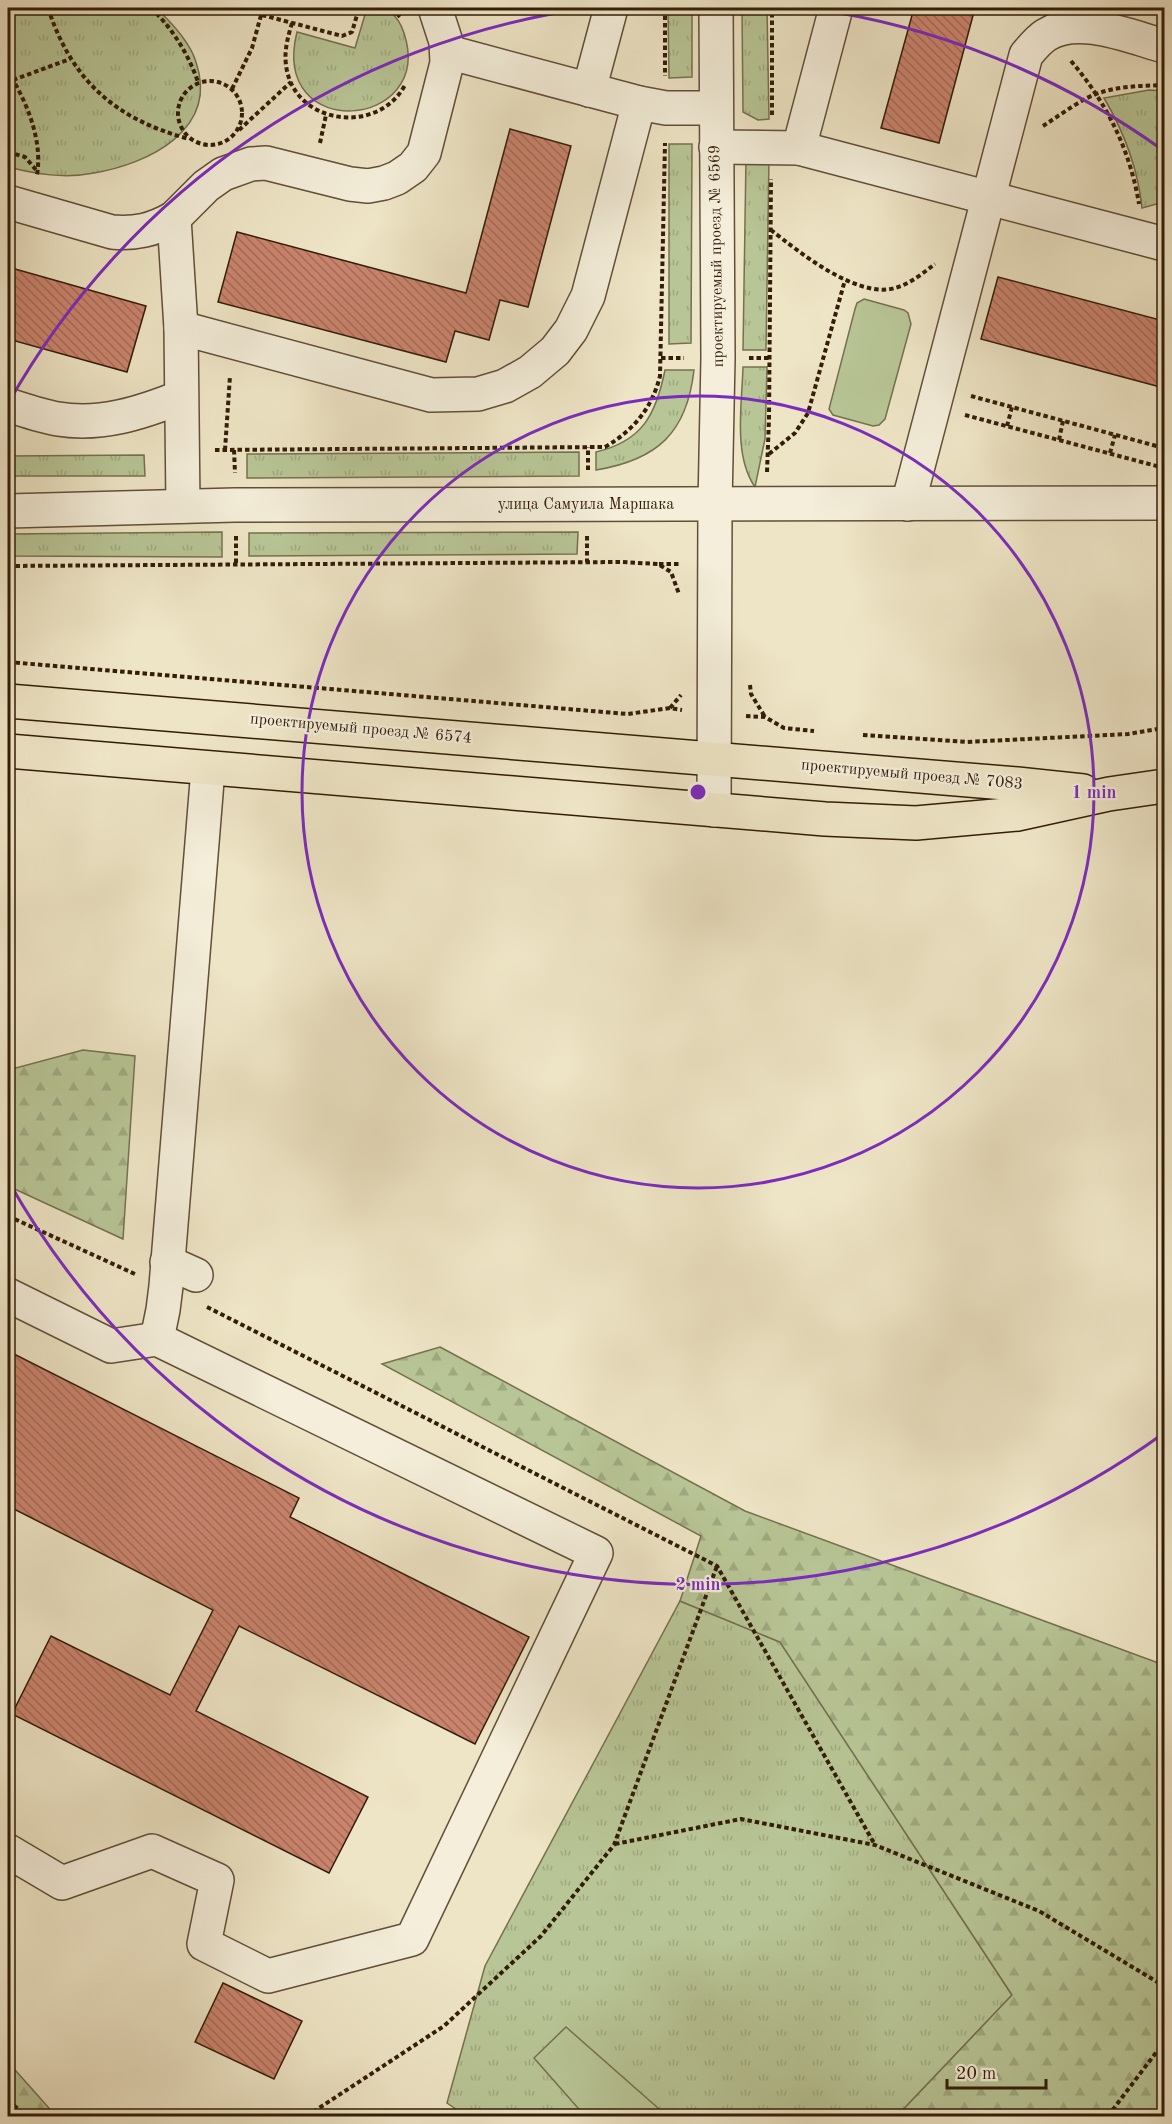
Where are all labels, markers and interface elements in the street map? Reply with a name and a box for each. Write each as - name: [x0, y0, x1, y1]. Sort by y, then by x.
- street label: проектируемый проезд № 6569: [707, 145, 727, 367]
- street label: улица Самуила Маршака: [498, 497, 674, 513]
- street label: проектируемый проезд № 6574: [249, 711, 473, 747]
- street label: проектируемый проезд № 7083: [800, 757, 1024, 793]
- centre of rings: [688, 782, 708, 802]
- text: 1 min: [1071, 784, 1117, 802]
- text: 2 min: [675, 1576, 721, 1594]
- scale bar: [947, 2052, 1046, 2090]
- text: 20 m: [956, 2065, 996, 2083]

